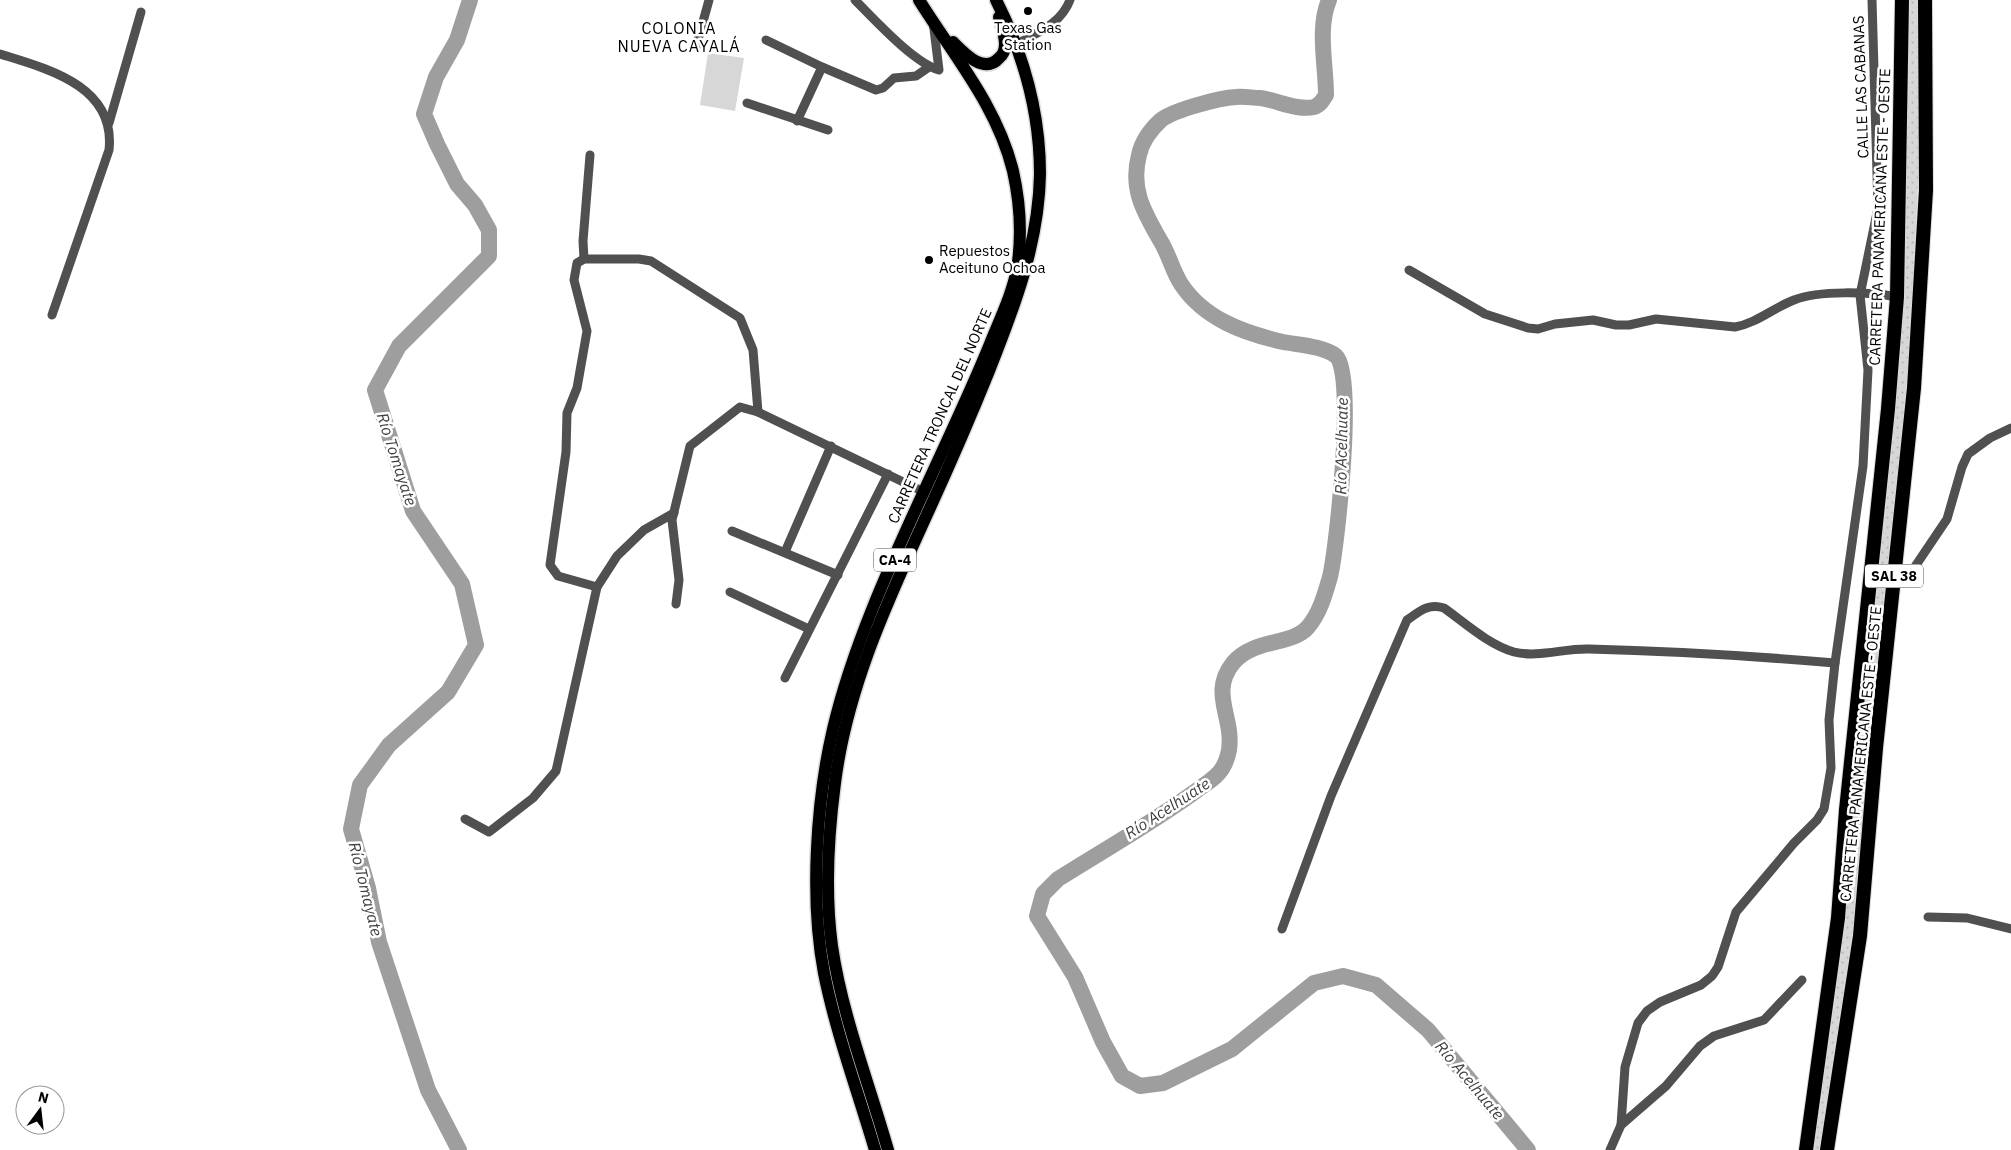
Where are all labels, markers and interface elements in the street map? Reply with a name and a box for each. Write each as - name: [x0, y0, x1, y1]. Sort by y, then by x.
- marker: Texas Gas Station: [1022, 5, 1034, 17]
- street label: CALLE LAS CABANAS: [1849, 15, 1872, 159]
- district label: COLONIA NUEVA CAYALÁ: [617, 18, 741, 56]
- place label: Texas Gas Station: [994, 18, 1062, 54]
- street label: CARRETERA PANAMERICANA ESTE - OESTE: [1865, 68, 1894, 366]
- place label: Repuestos Aceituno Ochoa: [939, 241, 1045, 277]
- marker: Repuestos Aceituno Ochoa: [923, 254, 935, 266]
- street label: CARRETERA TRONCAL DEL NORTE: [883, 305, 996, 526]
- water label: Río Acelhuate: [1330, 397, 1352, 495]
- water label: Río Tomayate: [373, 410, 421, 508]
- road number: CA-4: [874, 548, 916, 572]
- road number: SAL 38: [1865, 564, 1923, 588]
- street label: CARRETERA PANAMERICANA ESTE - OESTE: [1836, 605, 1885, 903]
- water label: Río Acelhuate: [1121, 773, 1213, 843]
- water label: Río Tomayate: [345, 840, 387, 938]
- water label: Río Acelhuate: [1431, 1036, 1509, 1124]
- north arrow: [15, 1085, 65, 1135]
- text: N: [36, 1087, 51, 1107]

